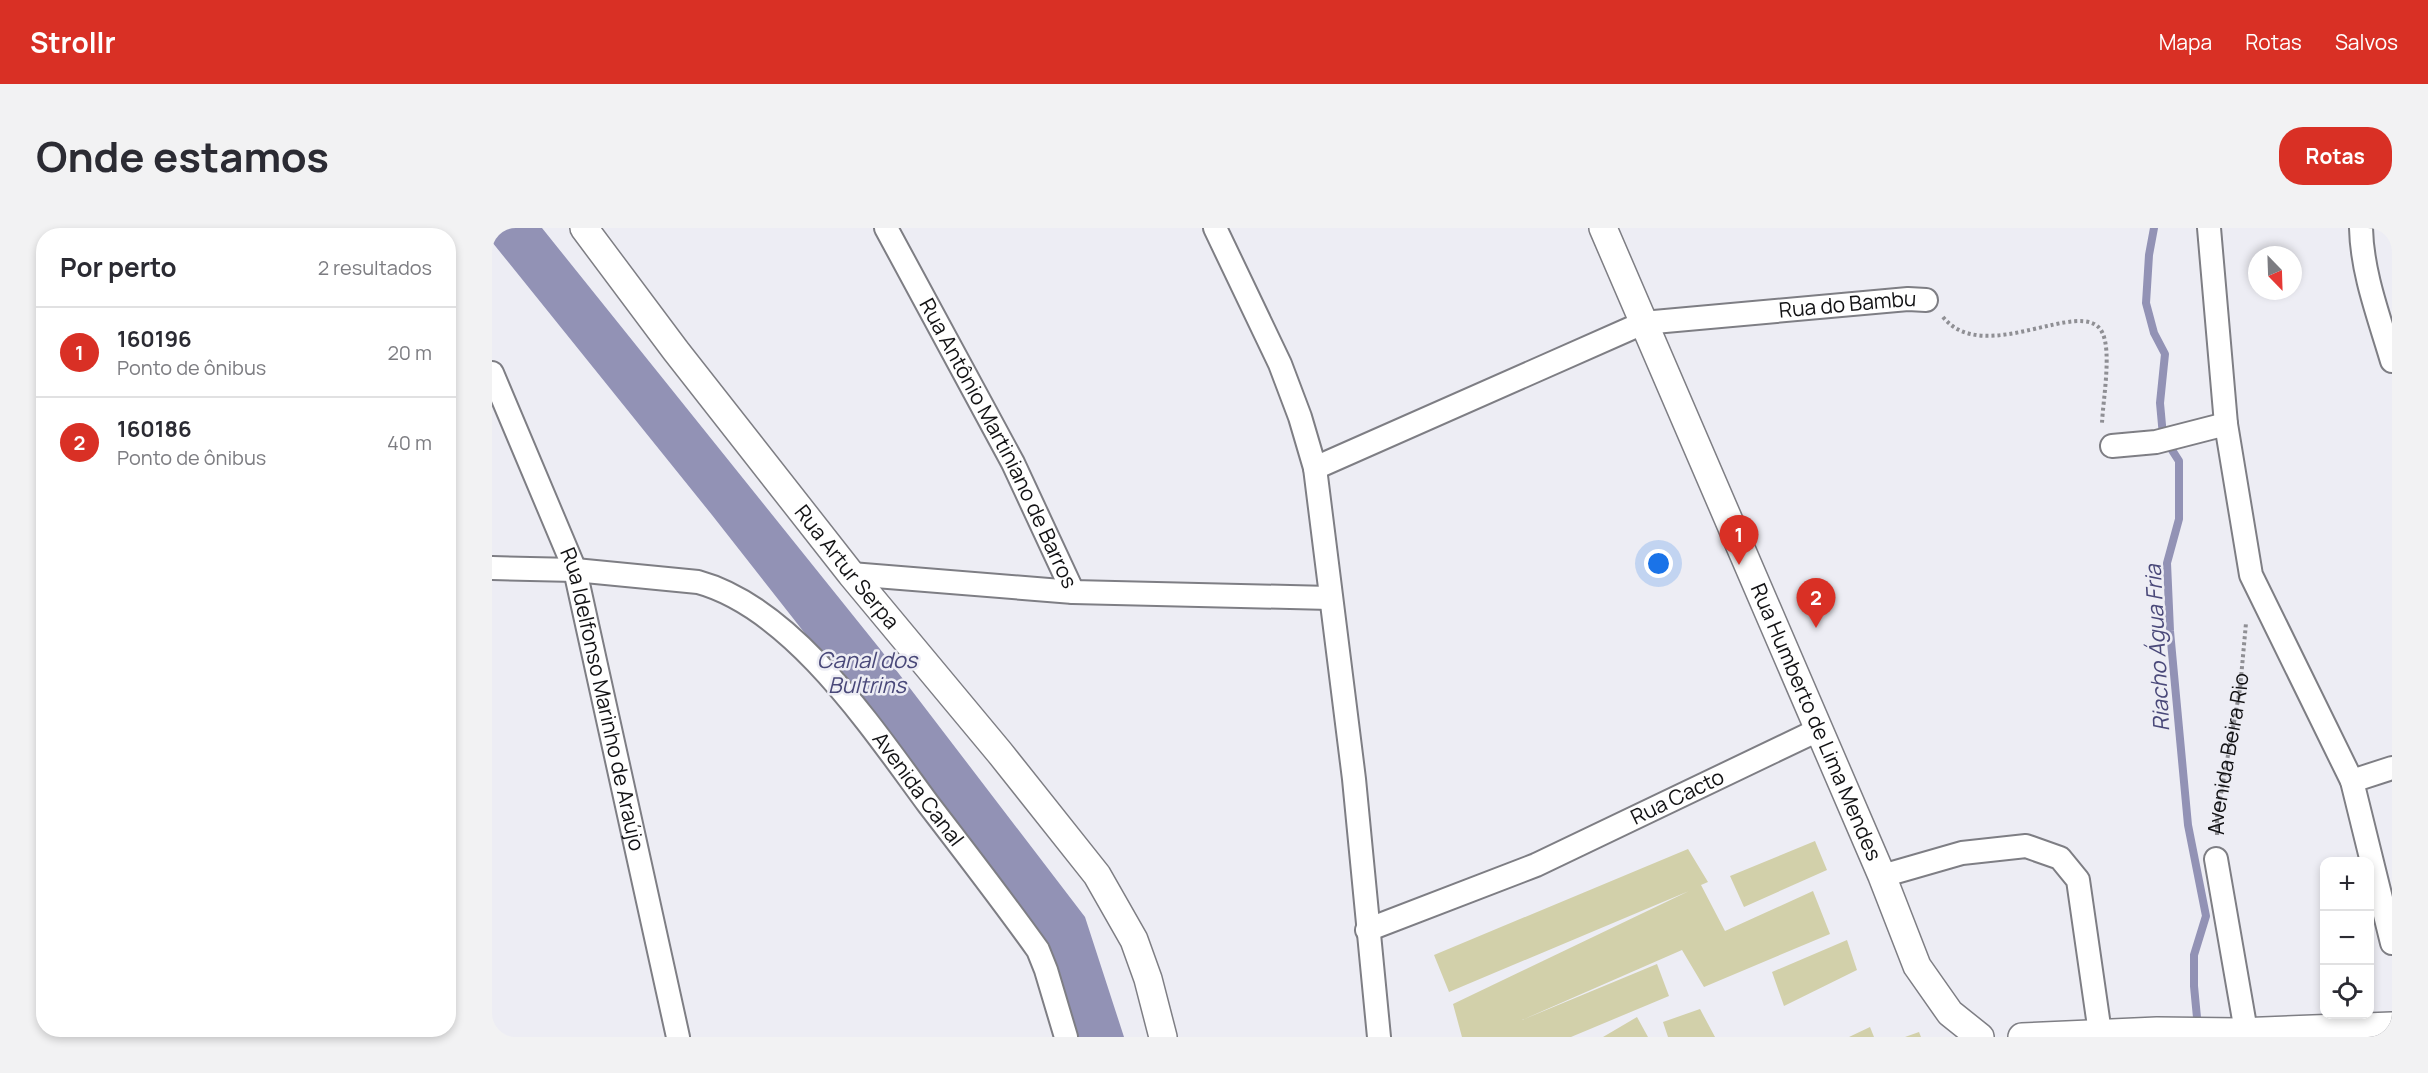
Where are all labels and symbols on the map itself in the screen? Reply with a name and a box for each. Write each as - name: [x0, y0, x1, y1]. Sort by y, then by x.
- north arrow: [2248, 246, 2302, 300]
- street label: Rua do Bambu: [1777, 284, 1917, 324]
- street label: Rua Antônio Martiniano de Barros: [914, 293, 1084, 593]
- street label: Rua Artur Serpa: [789, 499, 906, 635]
- pin: 1: [1720, 516, 1758, 565]
- street label: Rua Idelfonso Marinho de Araújo: [554, 543, 652, 853]
- your location: [1644, 549, 1673, 578]
- water label: Riacho Água Fria: [2138, 562, 2176, 732]
- pin: 2: [1796, 578, 1836, 628]
- street label: Rua Humberto de Lima Mendes: [1745, 579, 1889, 865]
- water label: Canal dos Bultrins: [817, 645, 919, 700]
- street label: Avenida Beira Rio: [2202, 672, 2254, 835]
- street label: Avenida Canal: [867, 726, 971, 852]
- street label: Rua Cacto: [1626, 762, 1728, 831]

